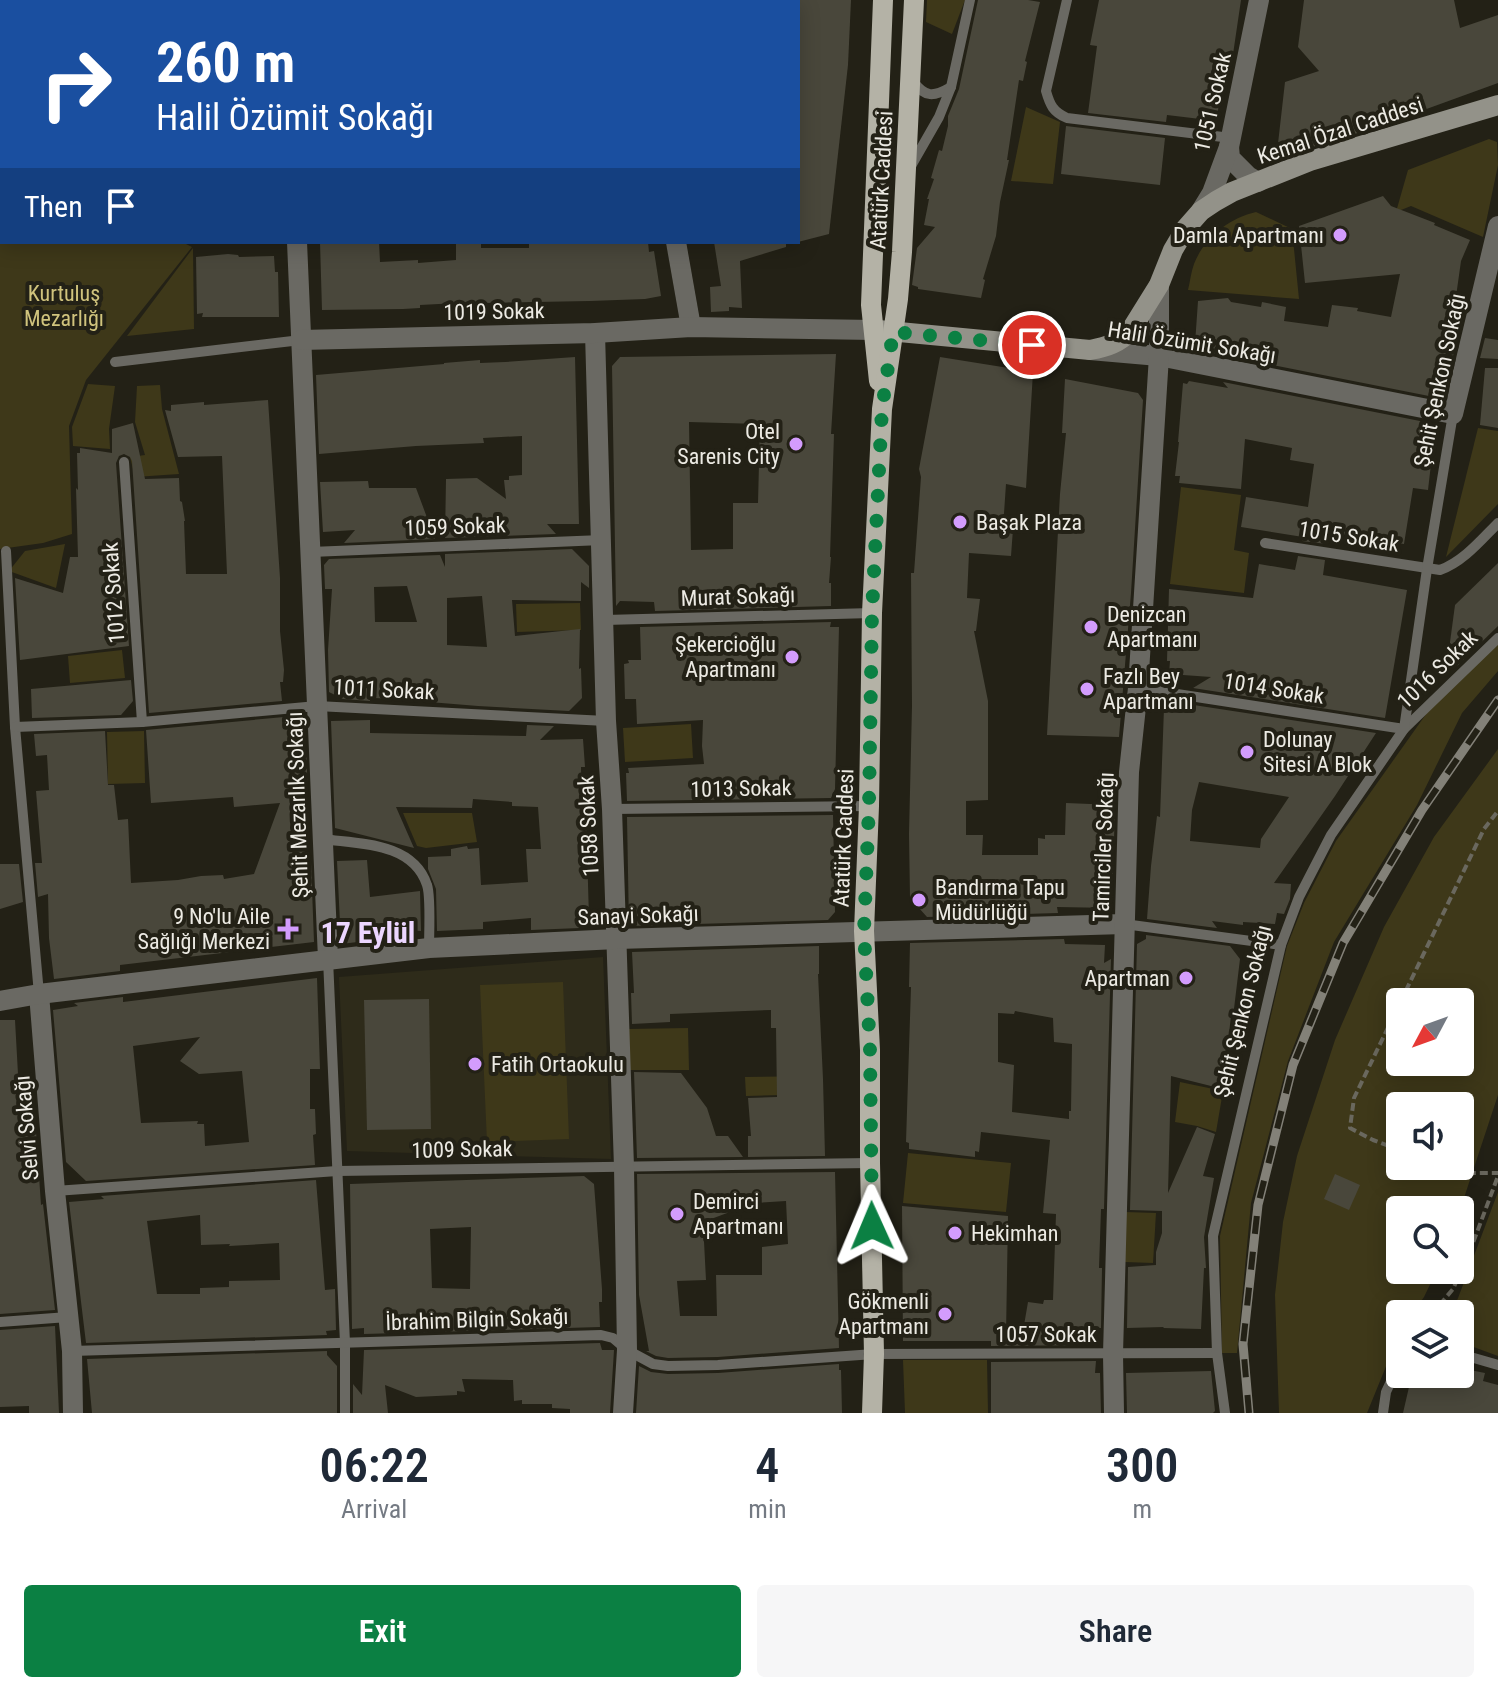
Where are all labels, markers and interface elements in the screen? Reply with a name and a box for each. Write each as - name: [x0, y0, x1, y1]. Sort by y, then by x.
- text: 260 m: [156, 30, 295, 96]
- icon: right: [24, 32, 128, 136]
- street label: 1051 Sokak: [1189, 50, 1236, 154]
- street label: Kemal Özal Caddesi: [1254, 92, 1426, 169]
- text: Halil Özümit Sokağı: [156, 97, 434, 139]
- street label: Atatürk Caddesi: [865, 110, 898, 250]
- icon: arrive: [99, 184, 143, 228]
- text: Then: [24, 189, 83, 224]
- place label: Damla Apartmanı: [1173, 223, 1324, 248]
- marker: Damla Apartmanı: [1331, 226, 1349, 244]
- park label: Kurtuluş Mezarlığı: [24, 281, 104, 331]
- street label: Şehit Şenkon Sokağı: [1409, 291, 1470, 469]
- street label: 1019 Sokak: [443, 298, 545, 325]
- pin: [998, 311, 1066, 379]
- street label: Halil Özümit Sokağı: [1106, 317, 1278, 368]
- icon: arrive: [1010, 323, 1054, 367]
- place label: Otel Sarenis City: [677, 419, 780, 469]
- marker: Otel Sarenis City: [787, 435, 805, 453]
- place label: Başak Plaza: [976, 510, 1082, 535]
- street label: 1059 Sokak: [404, 512, 506, 541]
- marker: Başak Plaza: [951, 513, 969, 531]
- street label: 1015 Sokak: [1297, 516, 1401, 557]
- street label: 1012 Sokak: [97, 541, 130, 644]
- street label: Murat Sokağı: [680, 582, 796, 611]
- place label: Denizcan Apartmanı: [1107, 602, 1198, 652]
- marker: Denizcan Apartmanı: [1082, 618, 1100, 636]
- street label: 1016 Sokak: [1392, 625, 1483, 714]
- place label: Şekercioğlu Apartmanı: [675, 632, 776, 682]
- marker: Şekercioğlu Apartmanı: [783, 648, 801, 666]
- place label: Fazlı Bey Apartmanı: [1103, 664, 1194, 714]
- street label: 1014 Sokak: [1222, 668, 1326, 709]
- street label: 1011 Sokak: [333, 674, 435, 705]
- marker: Fazlı Bey Apartmanı: [1078, 680, 1096, 698]
- street label: Şehit Mezarlık Sokağı: [282, 711, 313, 899]
- place label: Dolunay Sitesi A Blok: [1263, 727, 1372, 777]
- marker: Dolunay Sitesi A Blok: [1238, 743, 1256, 761]
- street label: Atatürk Caddesi: [829, 768, 858, 908]
- street label: Tamirciler Sokağı: [1088, 772, 1119, 922]
- street label: 1058 Sokak: [573, 775, 604, 877]
- street label: 1013 Sokak: [690, 775, 792, 802]
- place label: Bandırma Tapu Müdürlüğü: [935, 875, 1065, 925]
- marker: Bandırma Tapu Müdürlüğü: [910, 891, 928, 909]
- street label: Sanayi Sokağı: [577, 901, 699, 930]
- place label: 9 No'lu Aile Sağlığı Merkezi: [138, 904, 270, 954]
- district label: 17 Eylül: [321, 915, 415, 950]
- marker: 9 No'lu Aile Sağlığı Merkezi: [277, 918, 299, 940]
- street label: Şehit Şenkon Sokağı: [1209, 922, 1276, 1100]
- place label: Apartman: [1084, 966, 1170, 991]
- marker: Apartman: [1177, 969, 1195, 987]
- north arrow: [1386, 988, 1474, 1076]
- map controls: [1386, 988, 1474, 1388]
- place label: Fatih Ortaokulu: [491, 1052, 624, 1077]
- marker: Fatih Ortaokulu: [466, 1055, 484, 1073]
- street label: Selvi Sokağı: [9, 1074, 44, 1181]
- button: sound: [1386, 1092, 1474, 1180]
- street label: 1009 Sokak: [411, 1136, 513, 1163]
- position arrow: [830, 1184, 914, 1268]
- place label: Demirci Apartmanı: [693, 1189, 784, 1239]
- button: search: [1386, 1196, 1474, 1284]
- marker: Demirci Apartmanı: [668, 1205, 686, 1223]
- place label: Hekimhan: [971, 1221, 1058, 1246]
- marker: Hekimhan: [946, 1224, 964, 1242]
- place label: Gökmenli Apartmanı: [838, 1289, 929, 1339]
- button: layers: [1386, 1300, 1474, 1388]
- street label: İbrahim Bilgin Sokağı: [385, 1304, 569, 1335]
- marker: Gökmenli Apartmanı: [936, 1305, 954, 1323]
- street label: 1057 Sokak: [995, 1322, 1097, 1347]
- text: 06:22: [320, 1437, 429, 1494]
- text: 4: [755, 1437, 779, 1494]
- text: 300: [1106, 1437, 1178, 1494]
- text: Arrival: [341, 1494, 407, 1524]
- text: min: [748, 1494, 786, 1524]
- text: m: [1132, 1494, 1152, 1524]
- button: Exit: [24, 1585, 741, 1677]
- button: Share: [757, 1585, 1474, 1677]

